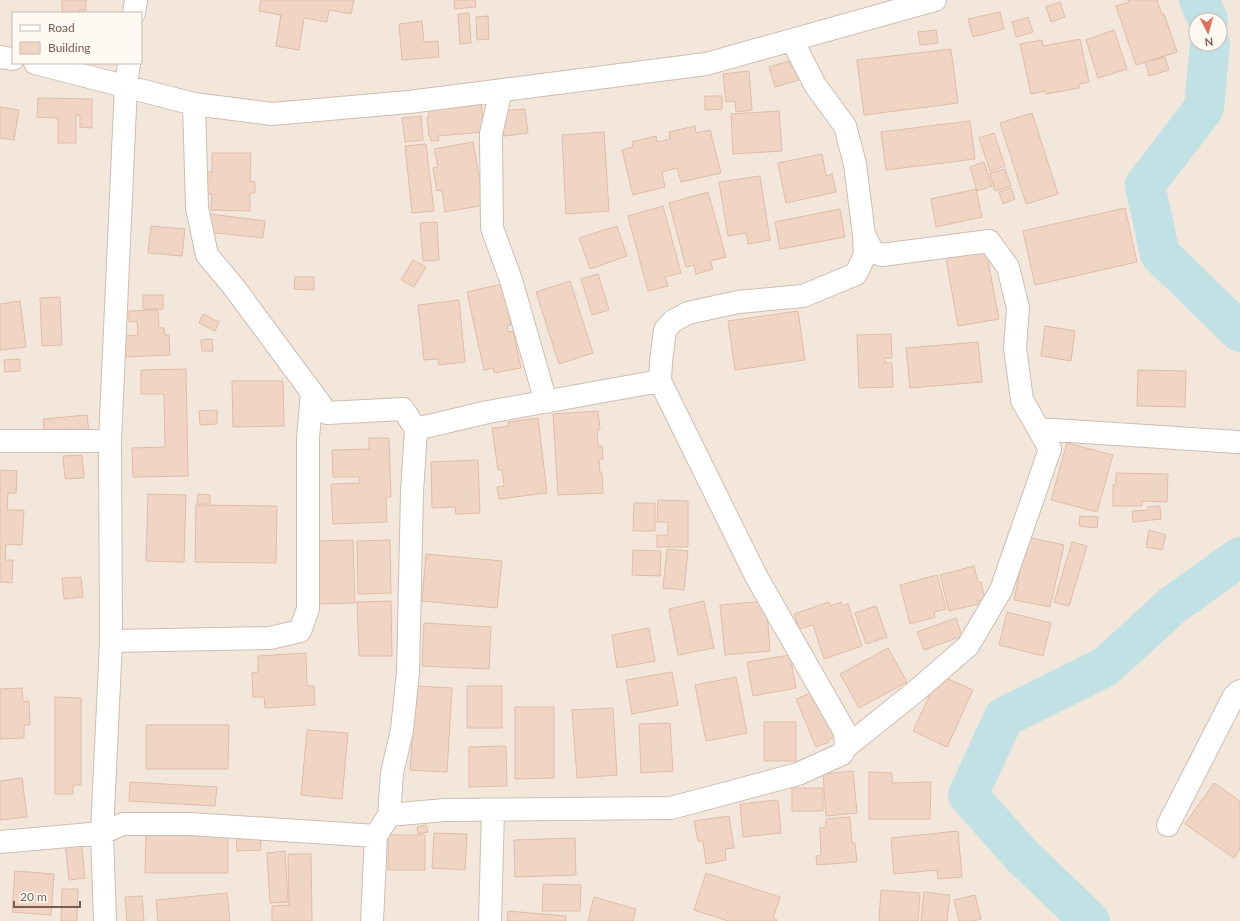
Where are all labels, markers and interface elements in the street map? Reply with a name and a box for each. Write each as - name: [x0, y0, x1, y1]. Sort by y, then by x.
- legend: [12, 12, 142, 64]
- north arrow: [1188, 12, 1228, 52]
- text: Road: [48, 20, 75, 35]
- text: N: [1204, 36, 1214, 49]
- text: Building: [48, 40, 91, 55]
- scale bar: [14, 883, 80, 909]
- text: 20 m: [20, 889, 47, 904]

